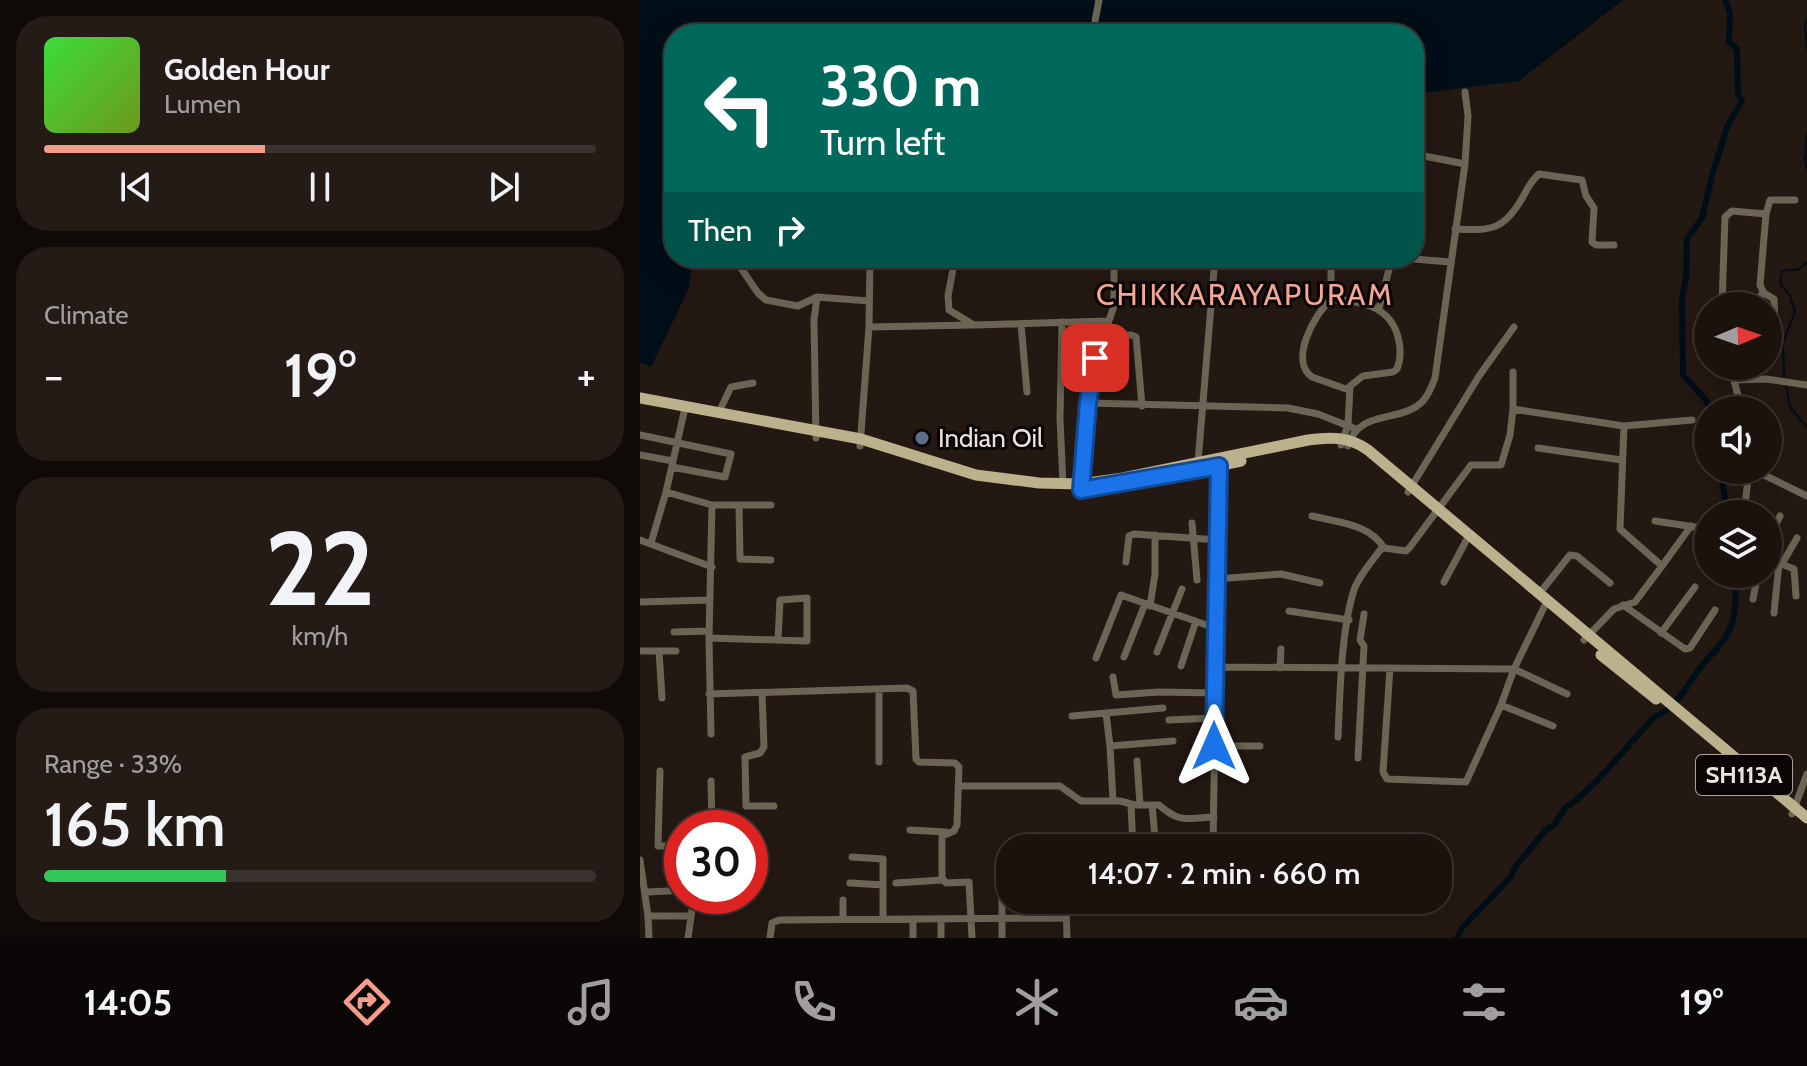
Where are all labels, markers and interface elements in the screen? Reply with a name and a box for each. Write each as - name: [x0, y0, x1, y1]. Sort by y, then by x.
- text: Golden Hour: [164, 51, 330, 88]
- text: 330 m: [820, 52, 981, 120]
- icon: left: [688, 56, 792, 160]
- text: Lumen: [164, 88, 241, 120]
- text: Turn left: [820, 120, 945, 164]
- icon: previous: [114, 165, 158, 209]
- icon: pause: [298, 165, 342, 209]
- icon: next: [482, 165, 526, 209]
- icon: right: [768, 208, 812, 252]
- text: Then: [688, 212, 752, 249]
- district label: CHIKKARAYAPURAM: [1096, 276, 1394, 313]
- north arrow: [1694, 292, 1782, 380]
- map controls: [1694, 292, 1782, 588]
- text: Climate: [44, 299, 129, 331]
- pin: [1061, 324, 1129, 392]
- icon: arrive: [1073, 336, 1117, 380]
- text: 19°: [284, 339, 356, 412]
- text: −: [44, 349, 63, 402]
- text: +: [577, 349, 596, 402]
- button: sound: [1694, 396, 1782, 484]
- place label: Indian Oil: [938, 422, 1043, 454]
- marker: Indian Oil: [913, 429, 931, 447]
- button: layers: [1694, 500, 1782, 588]
- text: 22: [265, 505, 375, 631]
- text: km/h: [292, 620, 348, 652]
- position arrow: [1172, 704, 1256, 788]
- text: Range · 33%: [44, 748, 182, 780]
- road number: SH113A: [1696, 755, 1792, 795]
- text: 165 km: [44, 788, 225, 861]
- speed limit sign: 30: [664, 810, 768, 914]
- text: 14:07 · 2 min · 660 m: [1088, 855, 1360, 892]
- icon: directions: [339, 974, 395, 1030]
- icon: music: [563, 974, 619, 1030]
- icon: phone: [786, 974, 842, 1030]
- icon: climate: [1009, 974, 1065, 1030]
- icon: car: [1233, 974, 1289, 1030]
- icon: filters: [1456, 974, 1512, 1030]
- text: 14:05: [84, 980, 172, 1024]
- text: 19°: [1679, 980, 1723, 1024]

